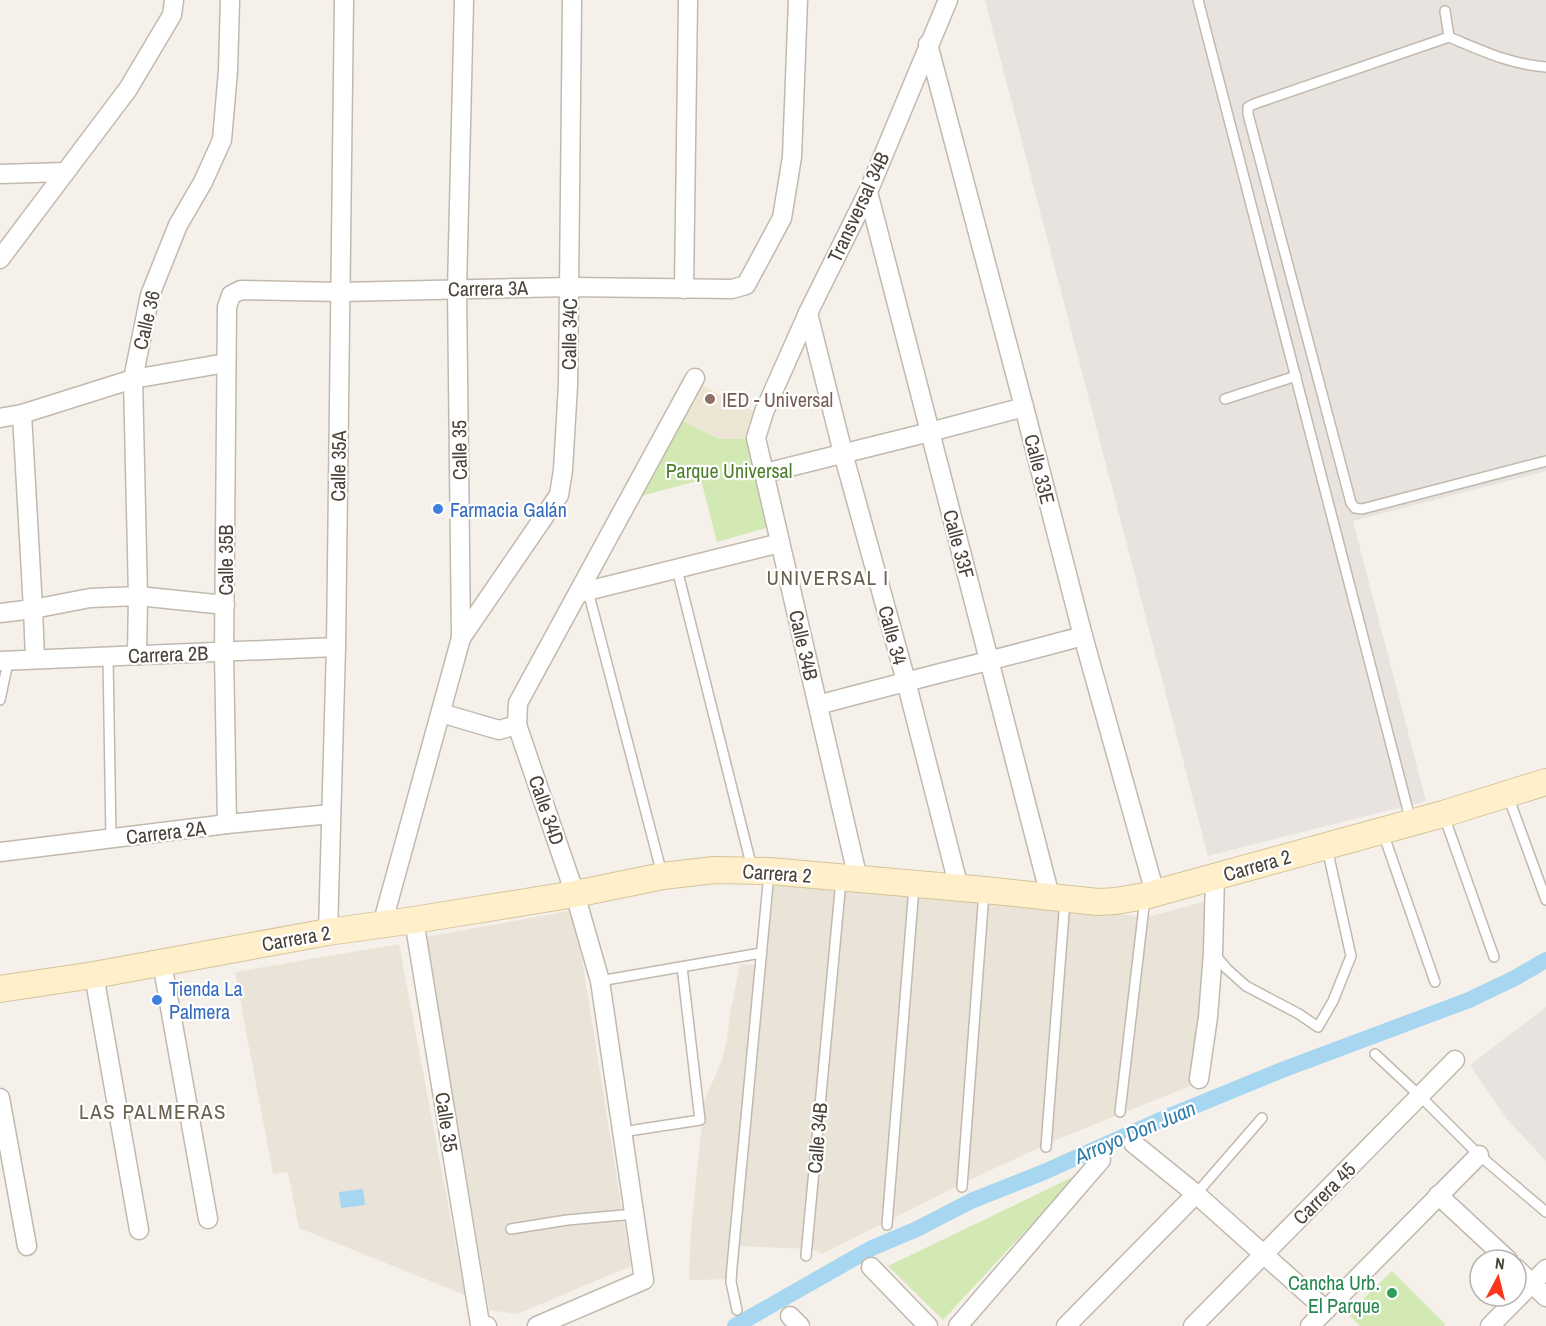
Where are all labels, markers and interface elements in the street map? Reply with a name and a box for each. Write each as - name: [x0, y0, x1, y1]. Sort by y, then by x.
- street label: Transversal 34B: [821, 147, 895, 267]
- street label: Carrera 3A: [448, 274, 528, 302]
- street label: Calle 36: [126, 288, 166, 352]
- street label: Calle 34C: [555, 298, 583, 370]
- place label: IED - Universal: [722, 386, 833, 413]
- marker: IED - Universal: [703, 392, 717, 406]
- street label: Calle 35: [445, 420, 473, 480]
- street label: Calle 35A: [324, 430, 352, 502]
- street label: Calle 33E: [1018, 431, 1062, 507]
- park label: Parque Universal: [666, 457, 792, 484]
- place label: Farmacia Galán: [450, 496, 567, 523]
- marker: Farmacia Galán: [431, 502, 445, 516]
- street label: Calle 33F: [937, 507, 981, 581]
- street label: Calle 35B: [212, 524, 239, 596]
- district label: UNIVERSAL I: [766, 563, 890, 592]
- street label: Calle 34: [872, 602, 914, 668]
- street label: Calle 34B: [783, 607, 825, 683]
- street label: Carrera 2B: [127, 639, 209, 669]
- street label: Calle 34D: [523, 772, 571, 848]
- street label: Carrera 2A: [125, 814, 208, 850]
- street label: Carrera 2: [1220, 842, 1294, 888]
- street label: Carrera 2: [742, 857, 812, 889]
- street label: Carrera 2: [260, 919, 332, 957]
- place label: Tienda La Palmera: [169, 975, 243, 1025]
- marker: Tienda La Palmera: [150, 993, 164, 1007]
- street label: Calle 35: [429, 1090, 465, 1154]
- water label: Arroyo Don Juan: [1069, 1093, 1200, 1171]
- district label: LAS PALMERAS: [79, 1097, 227, 1126]
- street label: Calle 34B: [800, 1101, 834, 1175]
- street label: Carrera 45: [1287, 1156, 1361, 1230]
- north arrow: [1468, 1248, 1528, 1308]
- text: N: [1494, 1252, 1506, 1275]
- place label: Cancha Urb. El Parque: [1288, 1269, 1380, 1319]
- marker: Cancha Urb. El Parque: [1385, 1286, 1399, 1300]

